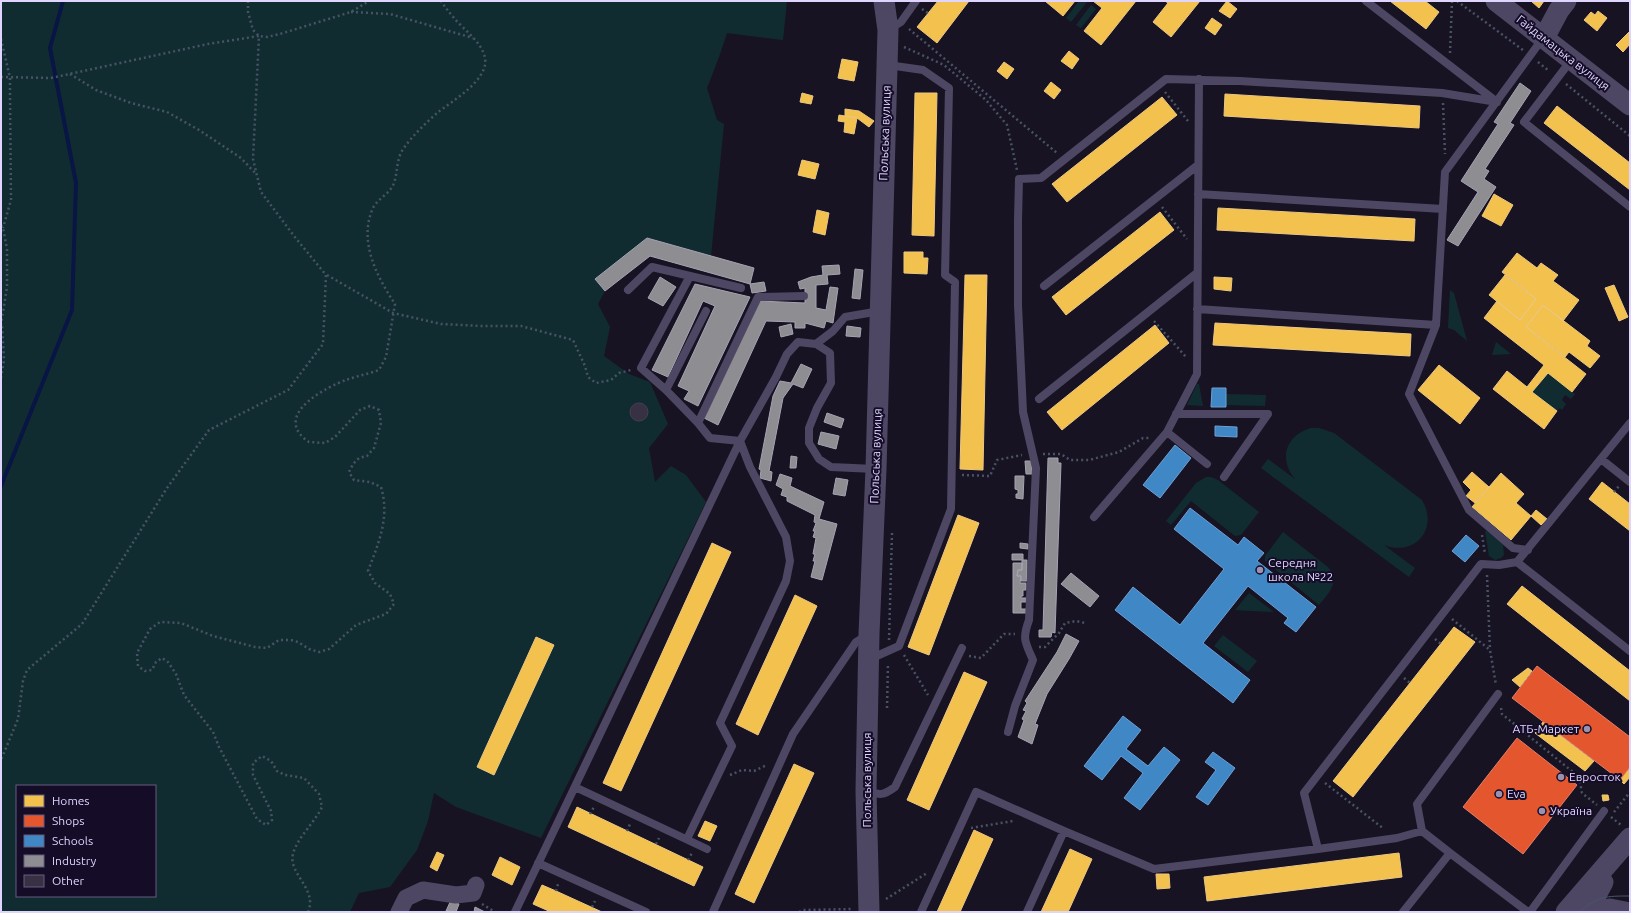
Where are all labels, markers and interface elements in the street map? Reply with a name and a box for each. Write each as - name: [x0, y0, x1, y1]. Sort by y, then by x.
- street label: Гайдамацька вулиця: [1514, 12, 1612, 93]
- street label: Польська вулиця: [876, 85, 893, 181]
- street label: Польська вулиця: [867, 408, 884, 504]
- place label: Середня школа №22: [1268, 556, 1333, 583]
- marker: Середня школа №22: [1255, 565, 1265, 575]
- place label: АТБ-Маркет: [1512, 722, 1580, 735]
- marker: АТБ-Маркет: [1582, 724, 1592, 734]
- street label: Польська вулиця: [860, 732, 873, 828]
- place label: Евросток: [1569, 770, 1621, 783]
- marker: Евросток: [1556, 772, 1566, 782]
- legend: [16, 785, 156, 897]
- place label: Eva: [1507, 787, 1526, 800]
- marker: Eva: [1494, 789, 1504, 799]
- text: Homes: [52, 794, 90, 807]
- place label: Україна: [1550, 804, 1592, 817]
- marker: Україна: [1537, 806, 1547, 816]
- text: Shops: [52, 814, 84, 827]
- text: Schools: [52, 834, 93, 847]
- text: Industry: [52, 854, 97, 867]
- text: Other: [52, 874, 85, 887]

